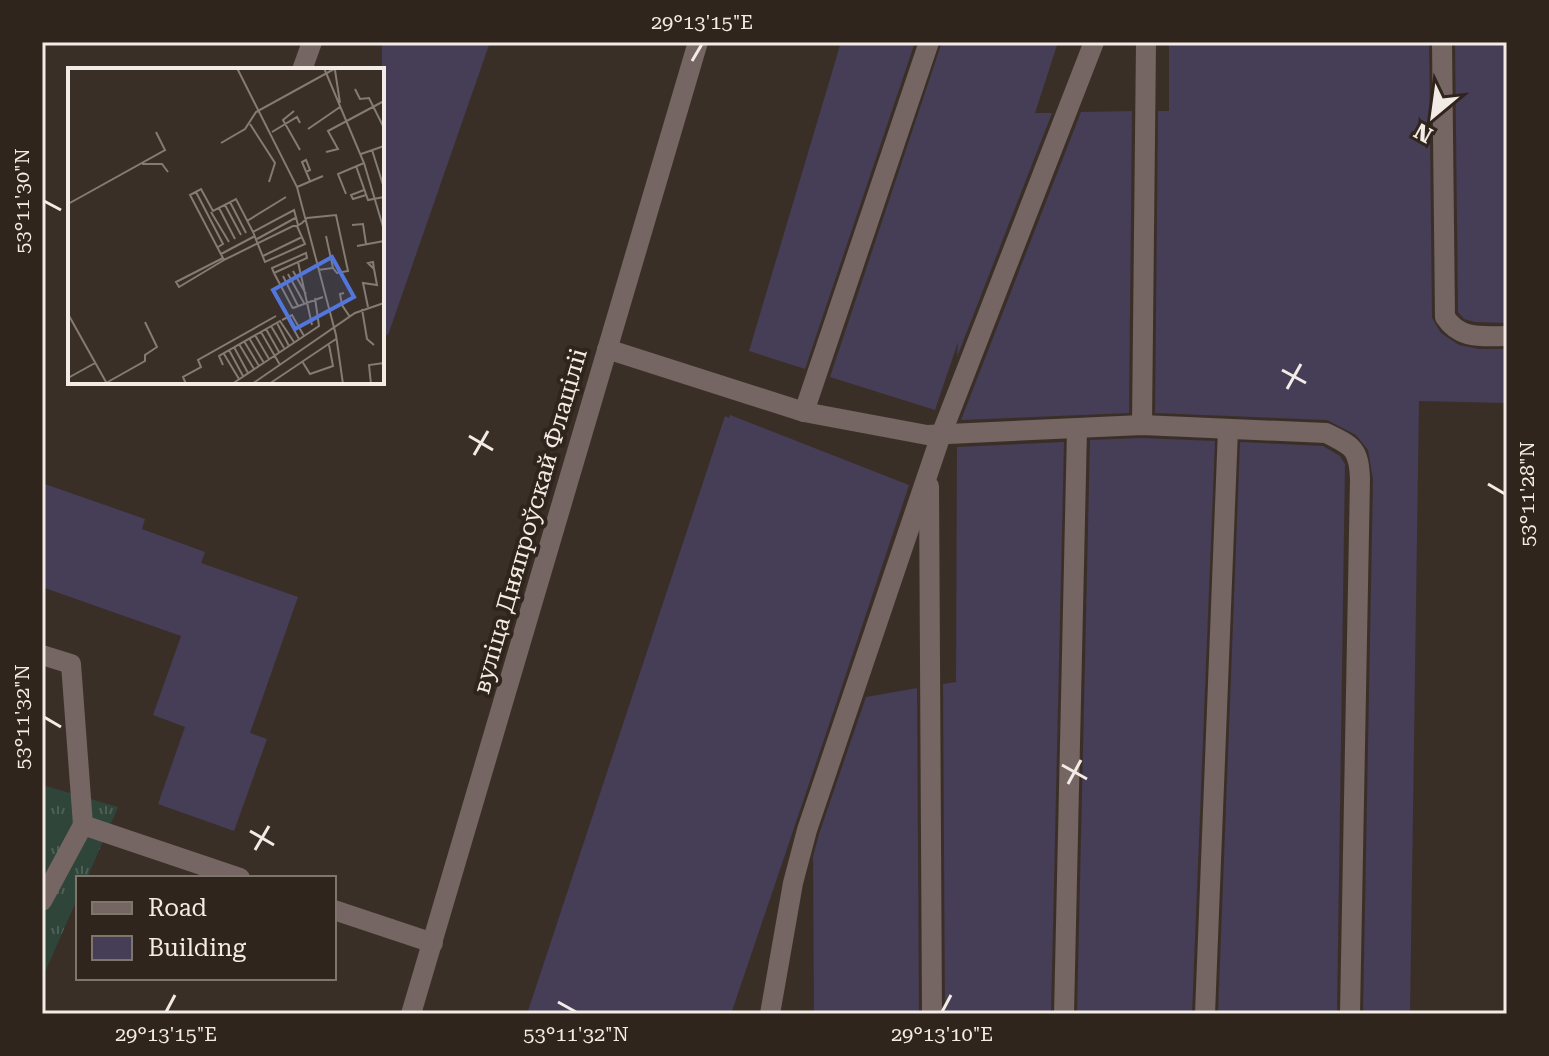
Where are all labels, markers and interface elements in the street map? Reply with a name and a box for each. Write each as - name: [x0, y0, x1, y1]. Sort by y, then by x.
- text: 29°13'15"E: [651, 10, 753, 34]
- inset map: [68, 68, 384, 384]
- north arrow: [1393, 76, 1473, 156]
- text: N: [1410, 118, 1437, 148]
- text: 53°11'30"N: [10, 148, 34, 254]
- street label: вуліца Дняпроўскай Флаціліі: [467, 345, 593, 697]
- text: 53°11'28"N: [1515, 441, 1539, 547]
- text: 53°11'32"N: [10, 664, 34, 770]
- legend: [76, 876, 336, 980]
- text: Road: [148, 894, 207, 922]
- text: Building: [148, 934, 246, 962]
- text: 29°13'15"E: [115, 1022, 217, 1046]
- text: 53°11'32"N: [523, 1022, 629, 1046]
- text: 29°13'10"E: [891, 1022, 993, 1046]

